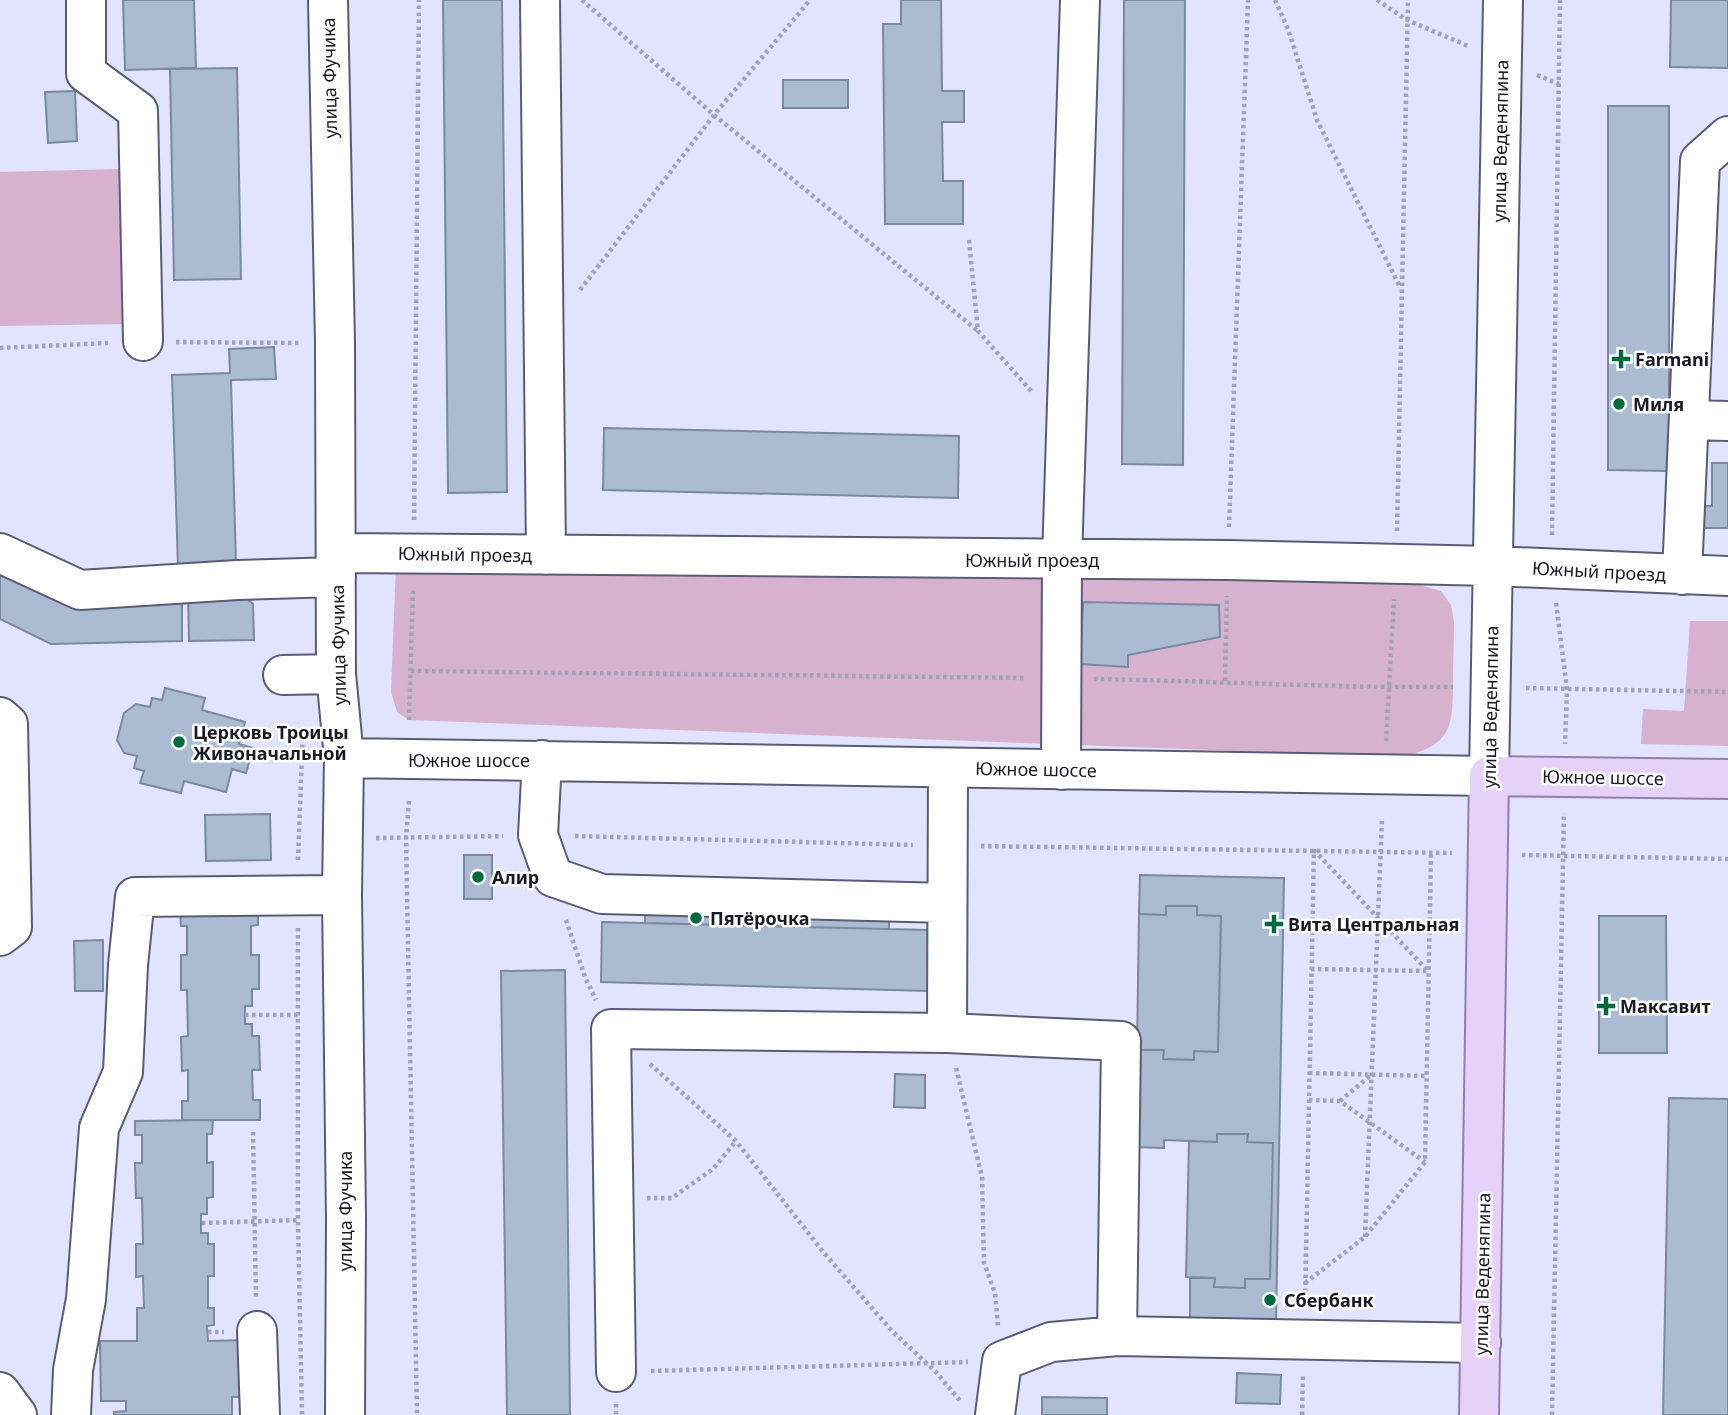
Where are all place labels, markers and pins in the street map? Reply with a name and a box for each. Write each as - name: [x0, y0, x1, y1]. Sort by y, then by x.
- place label: Farmani: [1635, 347, 1709, 371]
- marker: Farmani: [1613, 351, 1629, 367]
- place label: Миля: [1633, 392, 1684, 416]
- marker: Миля: [1611, 396, 1627, 412]
- place label: Церковь Троицы Живоначальной: [193, 720, 349, 765]
- marker: Церковь Троицы Живоначальной: [171, 734, 187, 750]
- place label: Алир: [492, 865, 539, 889]
- marker: Алир: [470, 869, 486, 885]
- place label: Пятёрочка: [710, 906, 809, 930]
- marker: Пятёрочка: [688, 910, 704, 926]
- place label: Вита Центральная: [1288, 912, 1459, 936]
- marker: Вита Центральная: [1266, 916, 1282, 932]
- place label: Максавит: [1620, 994, 1711, 1018]
- marker: Максавит: [1598, 998, 1614, 1014]
- place label: Сбербанк: [1284, 1288, 1374, 1312]
- marker: Сбербанк: [1262, 1292, 1278, 1308]

